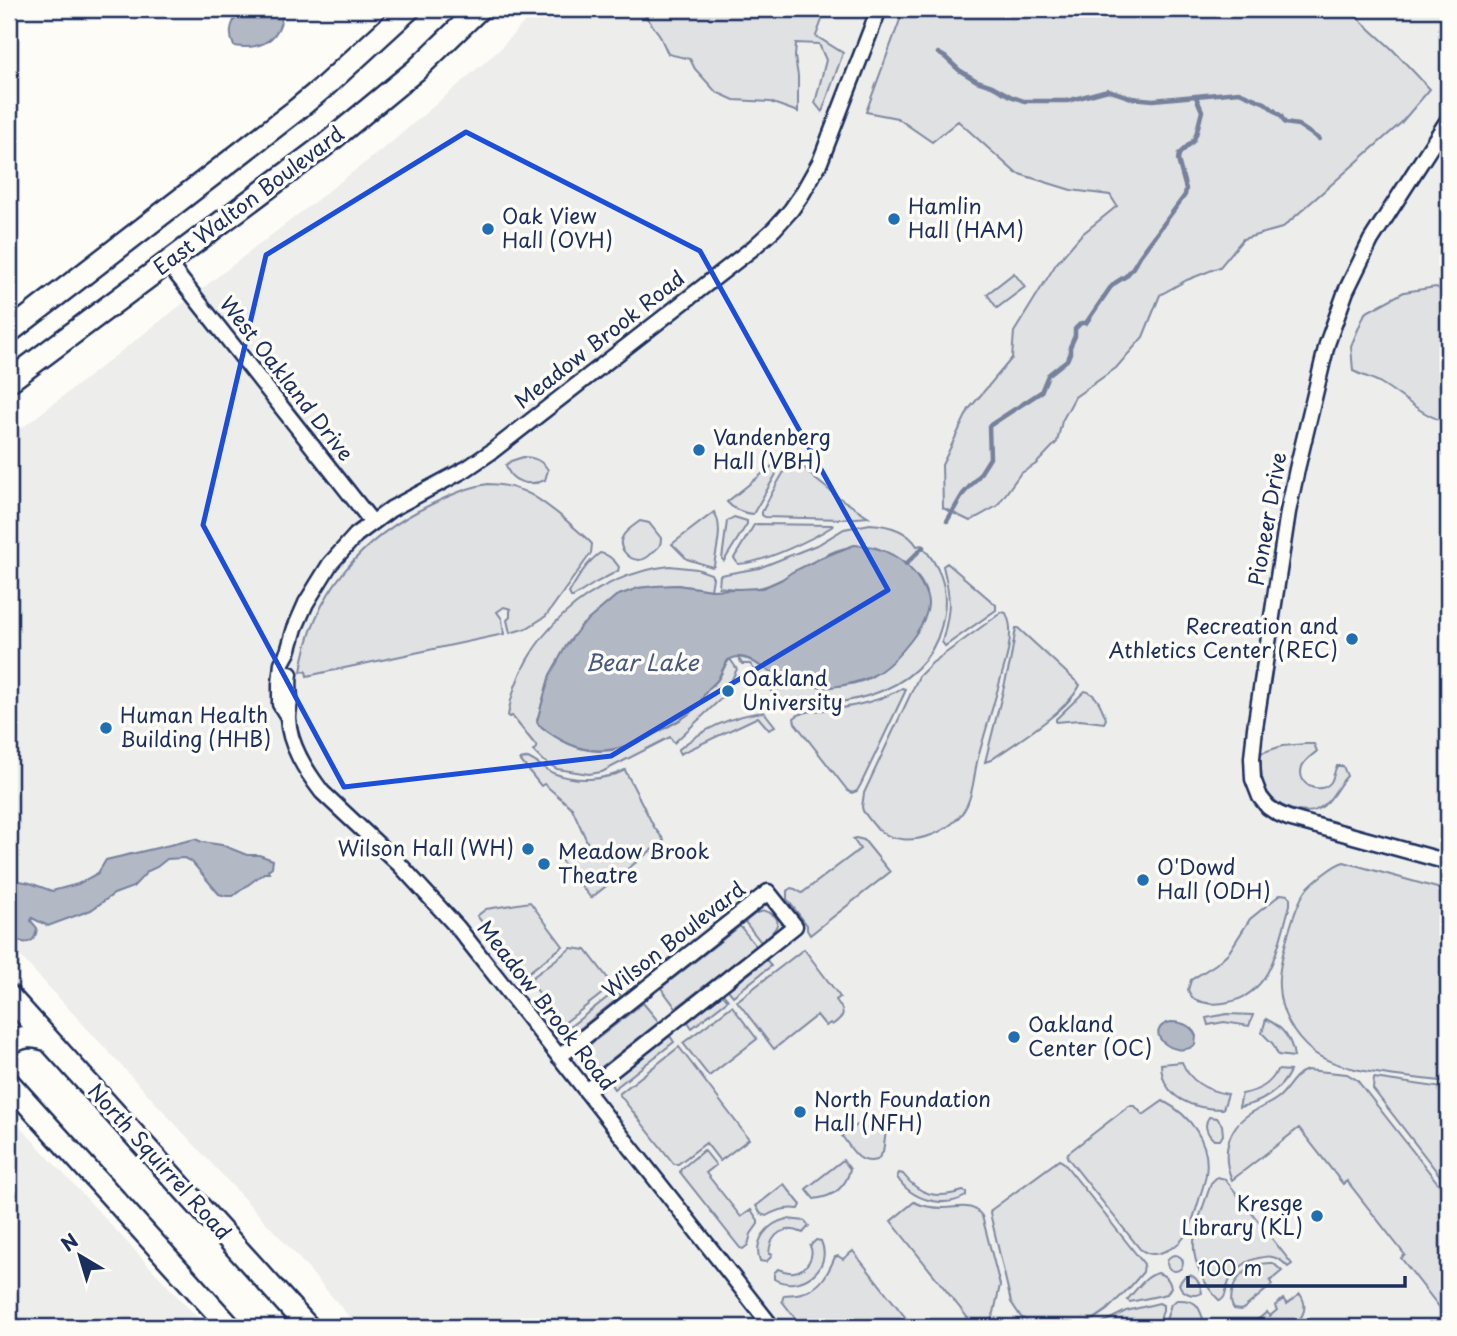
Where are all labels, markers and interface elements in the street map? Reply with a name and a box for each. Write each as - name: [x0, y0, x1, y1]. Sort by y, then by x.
- street label: East Walton Boulevard: [146, 117, 350, 282]
- place label: Hamlin Hall (HAM): [908, 189, 1024, 245]
- place label: Oak View Hall (OVH): [502, 199, 613, 255]
- marker: Hamlin Hall (HAM): [886, 211, 902, 227]
- marker: Oak View Hall (OVH): [480, 221, 496, 237]
- street label: Meadow Brook Road: [507, 262, 691, 415]
- street label: West Oakland Drive: [213, 288, 362, 467]
- place label: Vandenberg Hall (VBH): [713, 420, 831, 476]
- marker: Vandenberg Hall (VBH): [691, 442, 707, 458]
- street label: Pioneer Drive: [1239, 449, 1294, 588]
- place label: Recreation and Athletics Center (REC): [1108, 609, 1338, 665]
- marker: Recreation and Athletics Center (REC): [1344, 631, 1360, 647]
- water label: Bear Lake: [586, 644, 700, 679]
- place label: Oakland University: [742, 661, 843, 717]
- marker: Oakland University: [720, 683, 736, 699]
- place label: Human Health Building (HHB): [120, 698, 271, 754]
- marker: Human Health Building (HHB): [98, 720, 114, 736]
- place label: Wilson Hall (WH): [338, 831, 514, 863]
- place label: Meadow Brook Theatre: [558, 834, 709, 890]
- marker: Wilson Hall (WH): [520, 841, 536, 857]
- place label: O'Dowd Hall (ODH): [1157, 850, 1271, 906]
- marker: Meadow Brook Theatre: [536, 856, 552, 872]
- street label: Wilson Boulevard: [594, 872, 751, 1005]
- marker: O'Dowd Hall (ODH): [1135, 872, 1151, 888]
- street label: Meadow Brook Road: [471, 913, 624, 1097]
- place label: Oakland Center (OC): [1028, 1007, 1152, 1063]
- marker: Oakland Center (OC): [1006, 1029, 1022, 1045]
- street label: North Squirrel Road: [81, 1075, 240, 1246]
- place label: North Foundation Hall (NFH): [814, 1082, 991, 1138]
- marker: North Foundation Hall (NFH): [792, 1104, 808, 1120]
- place label: Kresge Library (KL): [1181, 1186, 1303, 1242]
- marker: Kresge Library (KL): [1309, 1208, 1325, 1224]
- north arrow: [46, 1220, 116, 1290]
- text: N: [54, 1226, 83, 1257]
- scale bar: [1188, 1245, 1404, 1289]
- text: 100 m: [1198, 1251, 1262, 1283]

